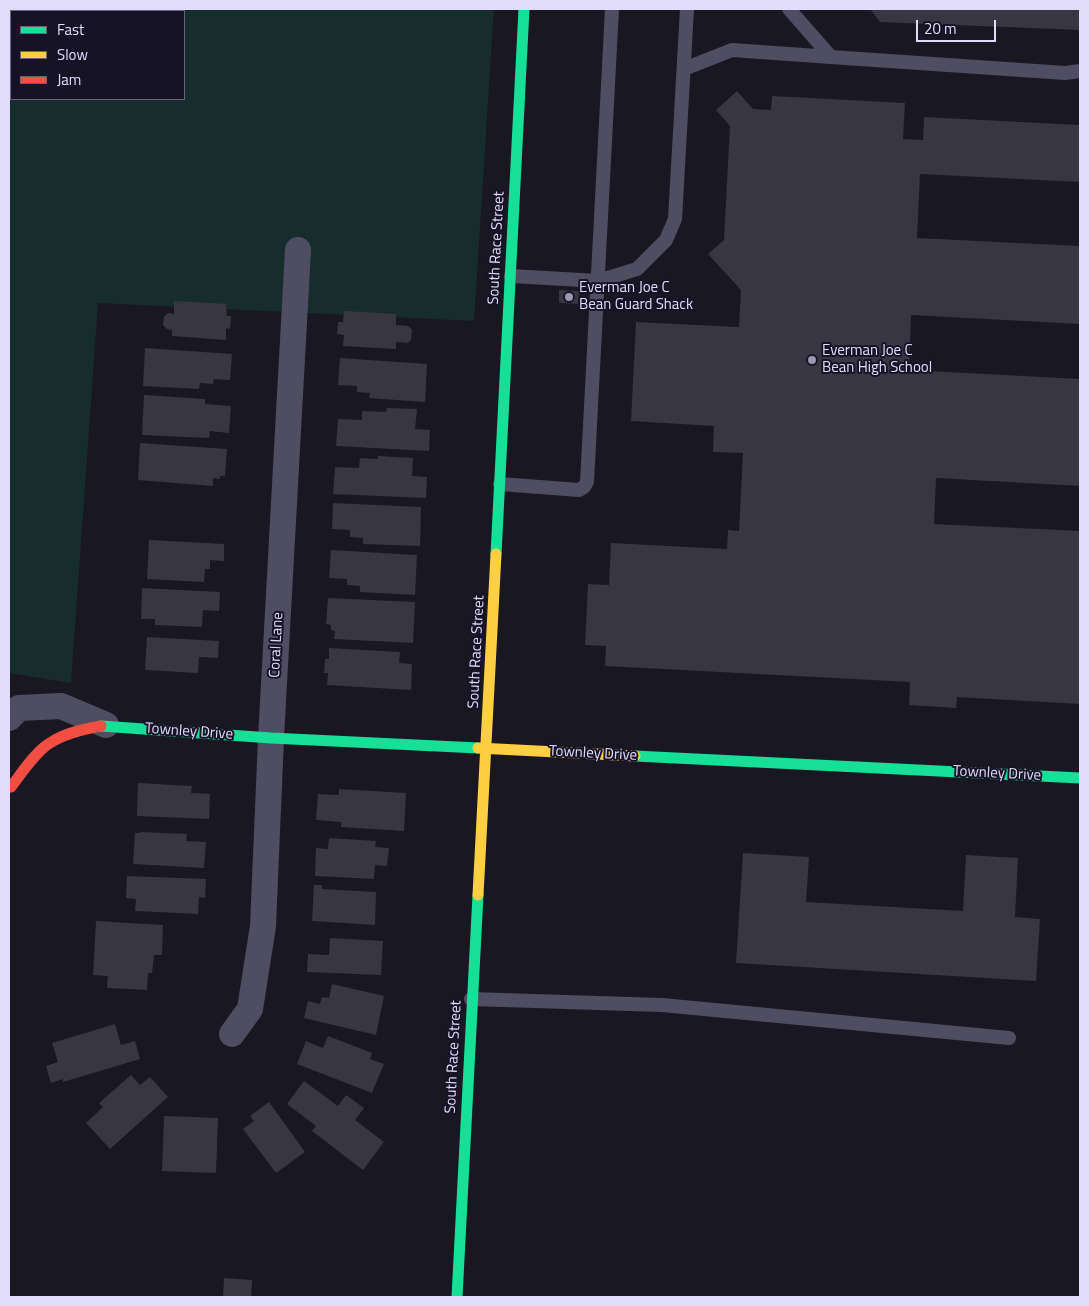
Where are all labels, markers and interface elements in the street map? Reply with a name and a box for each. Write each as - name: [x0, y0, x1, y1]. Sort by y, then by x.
- legend: [10, 10, 185, 100]
- scale bar: [919, 10, 999, 42]
- text: 20 m: [924, 17, 957, 40]
- text: Fast: [57, 18, 84, 41]
- text: Slow: [57, 43, 88, 66]
- text: Jam: [57, 68, 81, 91]
- street label: South Race Street: [485, 191, 509, 305]
- place label: Everman Joe C Bean Guard Shack: [579, 279, 693, 314]
- marker: Everman Joe C Bean Guard Shack: [563, 291, 575, 303]
- place label: Everman Joe C Bean High School: [822, 342, 932, 377]
- marker: Everman Joe C Bean High School: [806, 354, 818, 366]
- street label: South Race Street: [465, 595, 489, 709]
- street label: Coral Lane: [266, 612, 288, 678]
- street label: Townley Drive: [144, 720, 234, 744]
- street label: Townley Drive: [549, 743, 637, 765]
- street label: Townley Drive: [953, 763, 1041, 785]
- street label: South Race Street: [442, 1000, 466, 1114]

